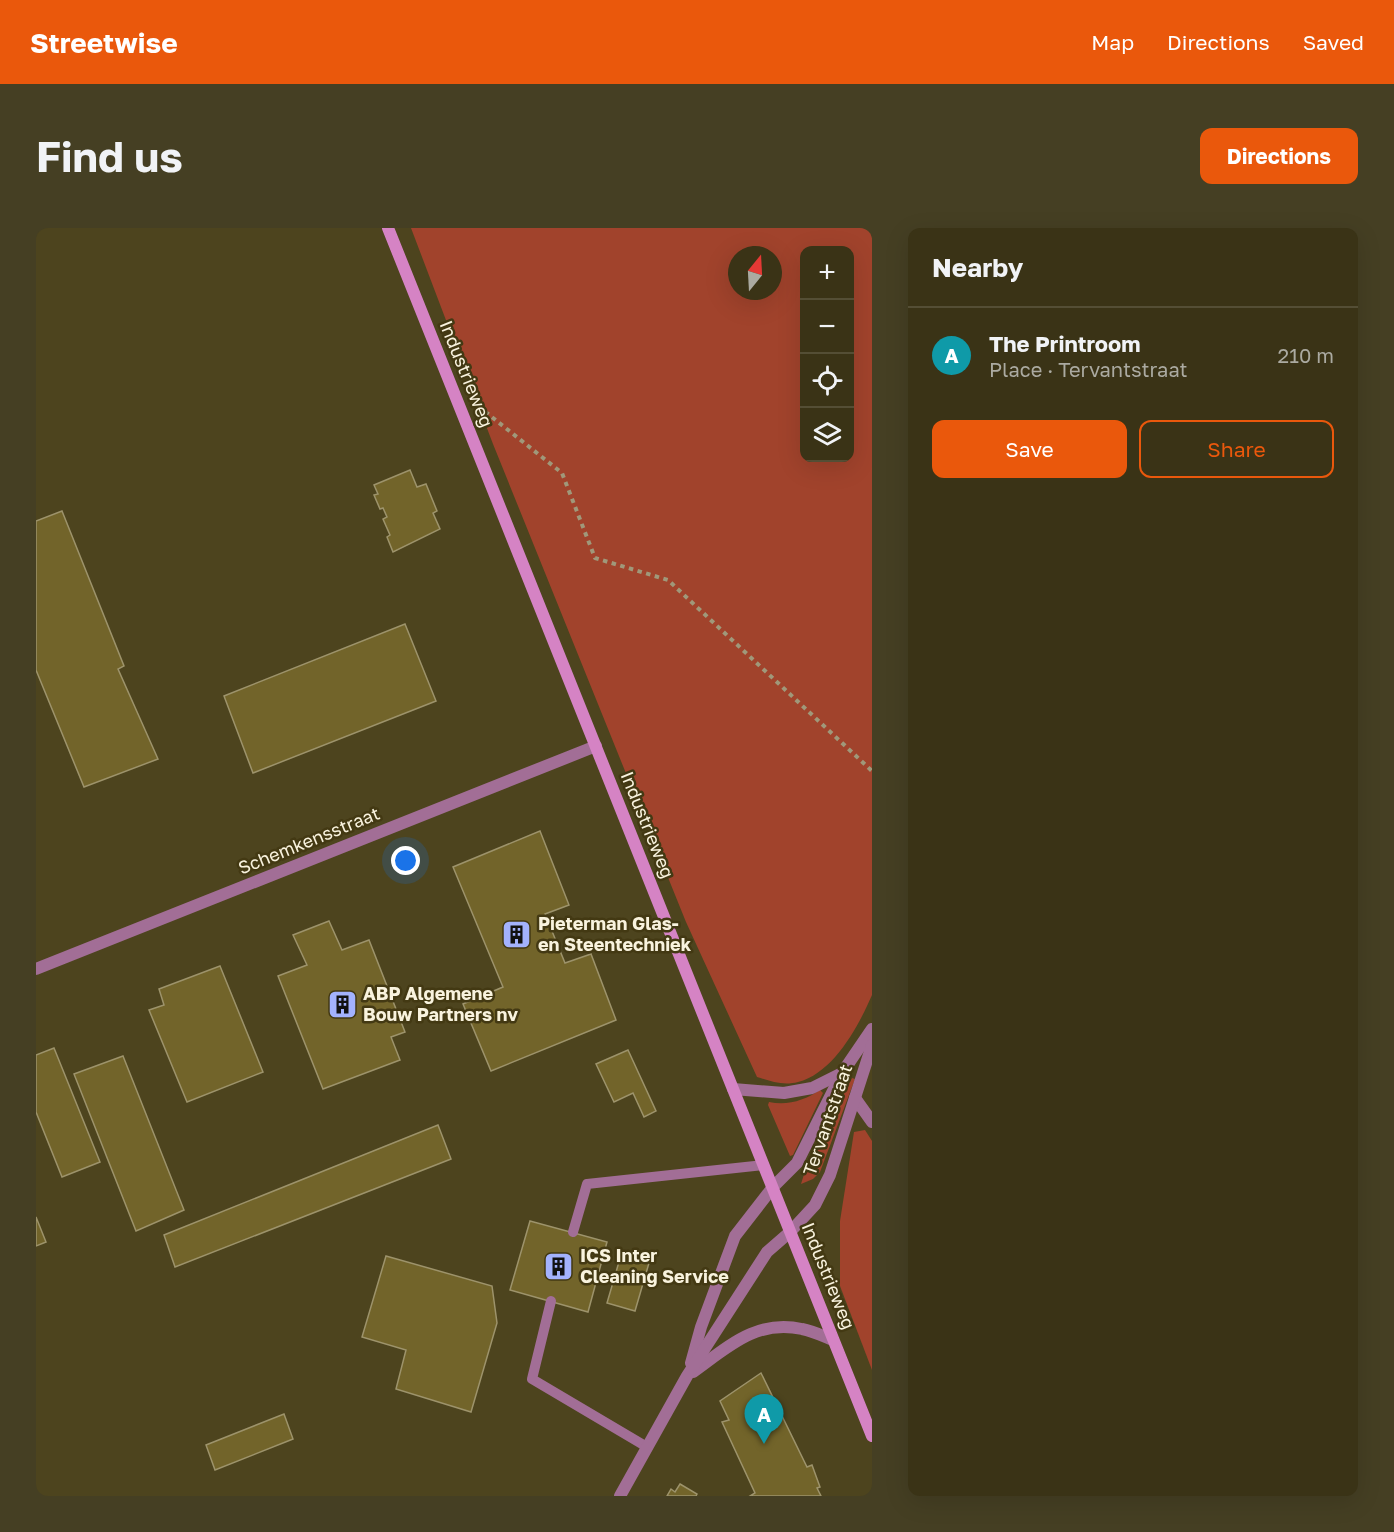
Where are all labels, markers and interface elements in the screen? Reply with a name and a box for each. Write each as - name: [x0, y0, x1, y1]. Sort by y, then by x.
- text: Streetwise: [30, 26, 178, 59]
- text: Map: [1091, 29, 1134, 55]
- text: Directions: [1167, 29, 1270, 55]
- text: Saved: [1303, 29, 1364, 55]
- button: Directions: [1200, 128, 1358, 184]
- text: Find us: [36, 131, 183, 181]
- north arrow: [728, 246, 782, 300]
- map controls: [800, 246, 854, 462]
- button: +: [800, 246, 854, 300]
- text: Nearby: [932, 252, 1023, 283]
- button: −: [800, 300, 854, 354]
- street label: Industrieweg: [435, 317, 498, 430]
- text: The Printroom: [989, 330, 1140, 357]
- text: A: [944, 343, 959, 367]
- text: 210 m: [1278, 343, 1334, 367]
- button: locate: [800, 354, 854, 408]
- text: Place · Tervantstraat: [989, 357, 1188, 381]
- button: layers: [800, 408, 854, 462]
- button: Save: [932, 420, 1127, 478]
- button: Share: [1139, 420, 1334, 478]
- street label: Industrieweg: [616, 768, 679, 881]
- street label: Schemkensstraat: [235, 802, 383, 878]
- your location: [391, 846, 420, 875]
- place label: Pieterman Glas- en Steentechniek: [538, 912, 692, 955]
- building icon: Pieterman Glas- en Steentechniek: [501, 918, 533, 950]
- place label: ABP Algemene Bouw Partners nv: [363, 982, 518, 1025]
- building icon: ABP Algemene Bouw Partners nv: [326, 988, 358, 1020]
- street label: Tervantstraat: [798, 1061, 856, 1178]
- street label: Industrieweg: [797, 1219, 860, 1332]
- place label: ICS Inter Cleaning Service: [580, 1244, 729, 1287]
- building icon: ICS Inter Cleaning Service: [543, 1250, 575, 1282]
- pin: A: [744, 1394, 784, 1444]

